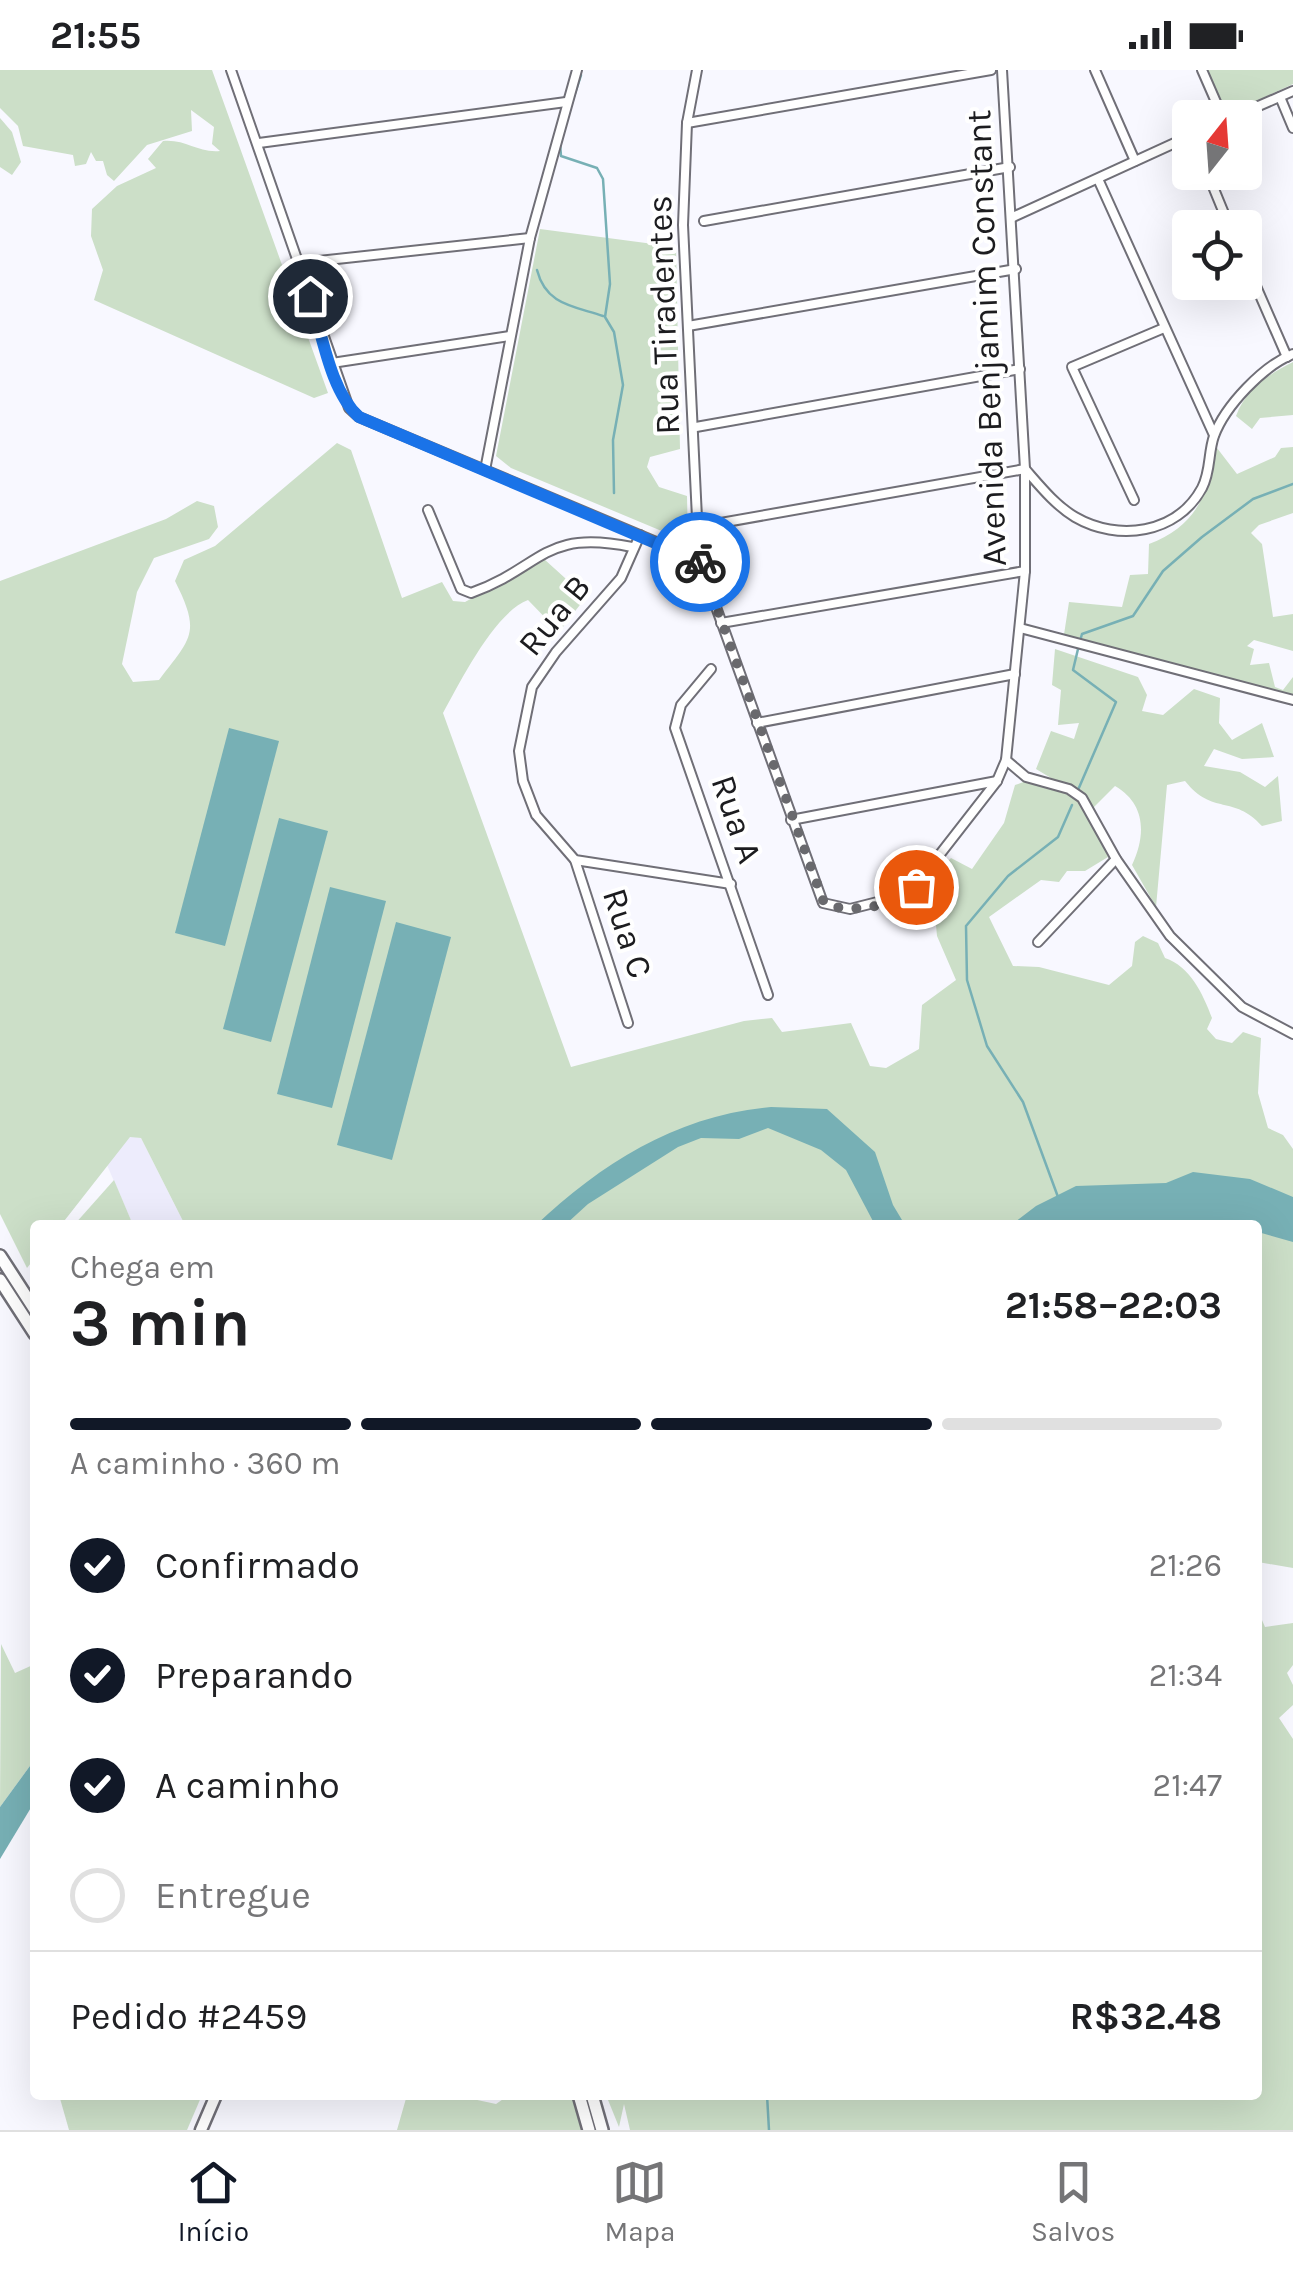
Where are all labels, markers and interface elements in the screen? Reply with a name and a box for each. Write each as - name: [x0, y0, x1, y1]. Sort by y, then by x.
- text: 21:55: [50, 13, 141, 58]
- north arrow: [1172, 100, 1262, 190]
- map controls: [1172, 100, 1262, 300]
- street label: Avenida Benjamim Constant: [958, 109, 1015, 567]
- street label: Rua Tiradentes: [639, 195, 688, 435]
- button: locate: [1172, 210, 1262, 300]
- pin: [268, 254, 353, 339]
- icon: home: [283, 269, 338, 324]
- courier: [650, 512, 750, 612]
- icon: bike: [673, 535, 728, 590]
- street label: Rua B: [510, 567, 599, 664]
- street label: Rua A: [702, 770, 771, 869]
- pin: [874, 845, 959, 930]
- icon: bag: [889, 860, 944, 915]
- street label: Rua C: [594, 883, 661, 983]
- text: Chega em: [70, 1249, 215, 1286]
- text: 21:58–22:03: [1005, 1283, 1222, 1328]
- text: 3 min: [70, 1285, 250, 1361]
- text: A caminho · 360 m: [70, 1445, 340, 1482]
- icon: check: [70, 1538, 125, 1593]
- text: Confirmado: [155, 1543, 360, 1588]
- text: 21:26: [1149, 1547, 1222, 1584]
- icon: check: [70, 1648, 125, 1703]
- text: Preparando: [155, 1653, 353, 1698]
- text: 21:34: [1149, 1657, 1222, 1694]
- icon: check: [70, 1758, 125, 1813]
- text: A caminho: [155, 1763, 340, 1808]
- text: 21:47: [1153, 1767, 1222, 1804]
- text: Entregue: [155, 1873, 311, 1918]
- text: Pedido #2459: [70, 1994, 307, 2039]
- text: R$32.48: [1069, 1994, 1222, 2039]
- tab: Início: [178, 2155, 249, 2248]
- tab: Mapa: [604, 2155, 675, 2248]
- tab: Salvos: [1031, 2155, 1115, 2248]

